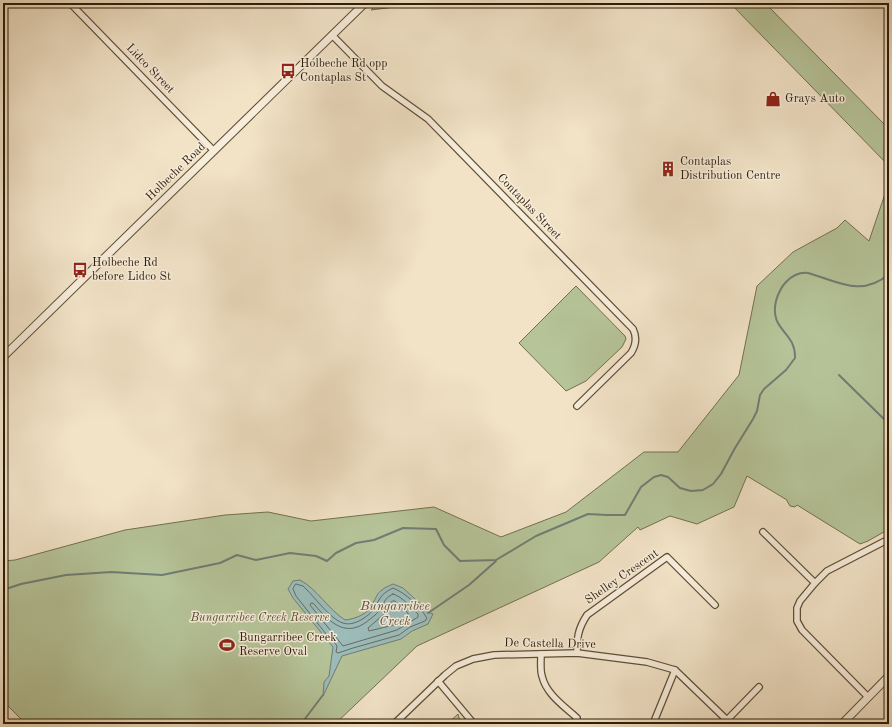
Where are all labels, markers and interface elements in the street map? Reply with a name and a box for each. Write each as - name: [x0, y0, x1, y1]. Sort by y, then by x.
- street label: Lidco Street: [123, 42, 177, 96]
- place label: Holbeche Rd opp Contaplas St: [300, 58, 388, 84]
- bus stop icon: Holbeche Rd opp Contaplas St: [279, 62, 297, 80]
- shop icon: Grays Auto: [764, 90, 782, 108]
- place label: Grays Auto: [785, 93, 845, 105]
- street label: Holbeche Road: [144, 141, 208, 203]
- place label: Contaplas Distribution Centre: [680, 156, 781, 182]
- building icon: Contaplas Distribution Centre: [659, 160, 677, 178]
- street label: Contaplas Street: [495, 172, 563, 242]
- place label: Holbeche Rd before Lidco St: [92, 257, 171, 283]
- bus stop icon: Holbeche Rd before Lidco St: [71, 261, 89, 279]
- street label: Shelley Crescent: [583, 547, 661, 607]
- water label: Bungarribee Creek: [359, 600, 430, 628]
- park label: Bungarribee Creek Reserve: [189, 612, 330, 624]
- place label: Bungarribee Creek Reserve Oval: [239, 632, 336, 658]
- sports icon: Bungarribee Creek Reserve Oval: [218, 636, 236, 654]
- street label: De Castella Drive: [504, 637, 596, 651]

